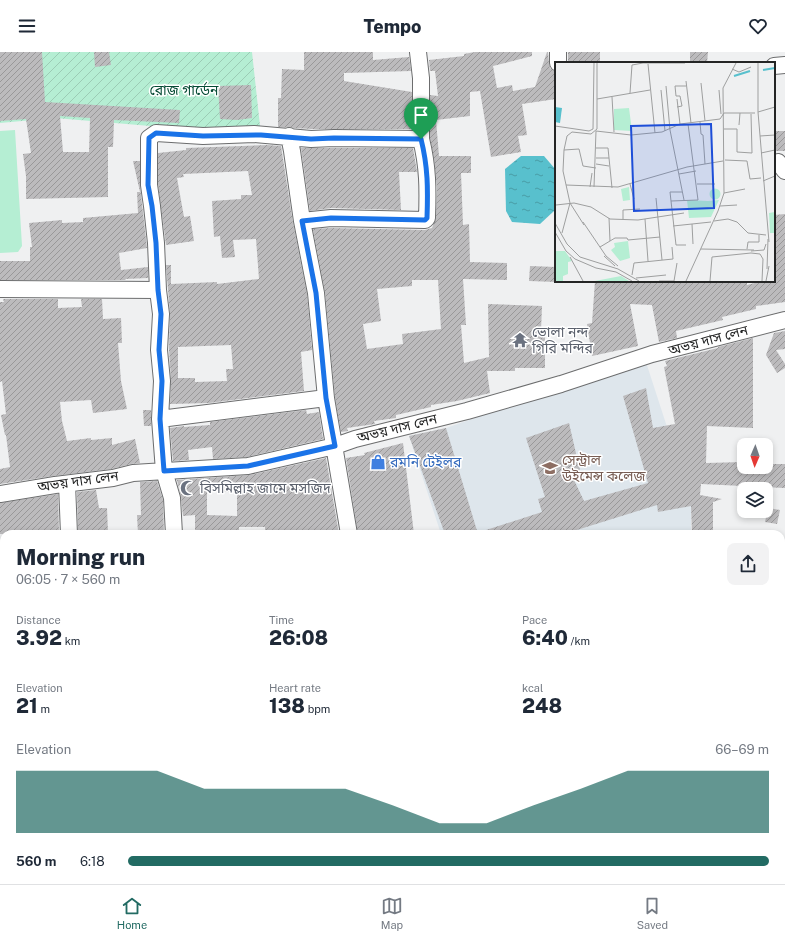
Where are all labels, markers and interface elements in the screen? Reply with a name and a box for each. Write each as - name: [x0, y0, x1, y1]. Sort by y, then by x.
- icon: menu: [16, 15, 38, 37]
- icon: heart: [747, 15, 769, 37]
- text: Tempo: [363, 16, 422, 37]
- inset map: [555, 62, 775, 282]
- park label: রোজ গার্ডেন: [150, 81, 219, 98]
- pin: [404, 98, 438, 139]
- icon: arrive: [410, 104, 432, 126]
- street label: অভয় দাস লেন: [665, 322, 750, 359]
- place label: ভোলা নন্দ গিরি মন্দির: [531, 324, 593, 356]
- temple icon: ভোলা নন্দ গিরি মন্দির: [511, 331, 529, 349]
- street label: অভয় দাস লেন: [354, 410, 439, 446]
- north arrow: [737, 438, 773, 474]
- map controls: [737, 438, 773, 518]
- place label: সেন্ট্রাল উইমেন্স কলেজ: [561, 452, 646, 484]
- shop icon: রমনি টেইলর: [369, 453, 387, 471]
- place label: রমনি টেইলর: [389, 454, 462, 470]
- school or university icon: সেন্ট্রাল উইমেন্স কলেজ: [541, 459, 559, 477]
- street label: অভয় দাস লেন: [35, 467, 120, 495]
- mosque icon: বিসমিল্লাহ জামে মসজিদ: [179, 479, 197, 497]
- place label: বিসমিল্লাহ জামে মসজিদ: [199, 480, 331, 496]
- button: layers: [737, 482, 773, 518]
- button: share: [727, 543, 769, 585]
- text: Morning run: [16, 544, 145, 570]
- text: 06:05 · 7 × 560 m: [16, 572, 120, 587]
- text: Distance: [16, 614, 61, 626]
- text: Time: [269, 614, 294, 626]
- text: Pace: [522, 614, 547, 626]
- text: 3.92: [16, 626, 62, 650]
- text: 26:08: [269, 626, 328, 650]
- text: 6:40: [522, 626, 568, 650]
- text: km: [62, 635, 80, 647]
- text: /km: [568, 635, 590, 647]
- text: Elevation: [16, 682, 63, 694]
- text: Heart rate: [269, 682, 321, 694]
- text: kcal: [522, 682, 543, 694]
- text: 21: [16, 694, 38, 718]
- text: 138: [269, 694, 305, 718]
- text: 248: [522, 694, 562, 718]
- text: m: [38, 703, 50, 715]
- text: bpm: [305, 703, 330, 715]
- text: Elevation: [16, 742, 71, 757]
- text: 66–69 m: [715, 742, 769, 757]
- text: 560 m: [16, 854, 56, 869]
- text: 6:18: [80, 854, 105, 869]
- tab: Home: [117, 895, 147, 931]
- tab: Map: [381, 895, 403, 931]
- tab: Saved: [637, 895, 668, 931]

